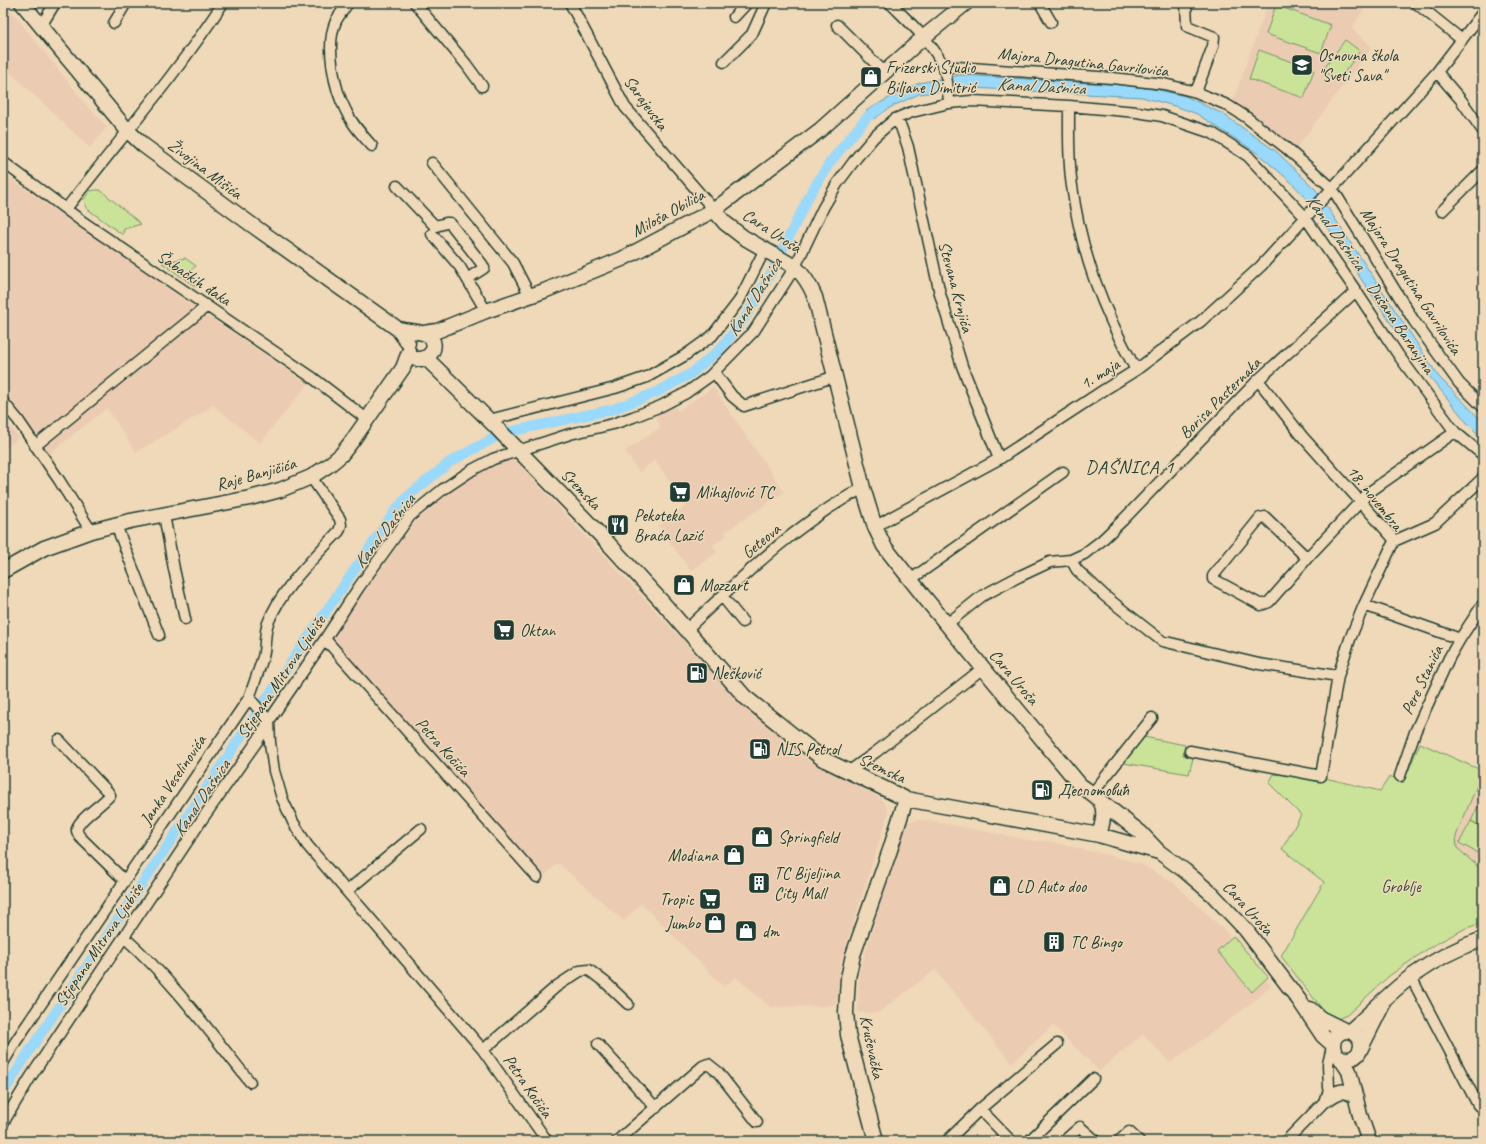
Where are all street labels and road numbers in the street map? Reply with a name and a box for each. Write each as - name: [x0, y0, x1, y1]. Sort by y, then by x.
- street label: Majora Dragutina Gavrilovića: [997, 43, 1171, 82]
- street label: Sarajevska: [619, 72, 674, 136]
- street label: Živojina Mišića: [164, 134, 248, 205]
- street label: Miloša Obilića: [628, 184, 710, 242]
- street label: Majora Dragutina Gavrilovića: [1356, 203, 1467, 360]
- street label: Cara Uroša: [739, 204, 807, 259]
- street label: Stevana Krnjića: [934, 239, 979, 336]
- street label: Šabačkih đaka: [153, 246, 236, 311]
- street label: Dušana Baranjina: [1363, 278, 1441, 380]
- street label: Borisa Pasternaka: [1175, 352, 1266, 443]
- street label: 1. maja: [1076, 353, 1125, 394]
- street label: Raje Banjičića: [214, 452, 300, 495]
- street label: 18. novembra: [1342, 461, 1409, 536]
- street label: Sremska: [556, 464, 606, 515]
- street label: Geteova: [737, 518, 786, 563]
- street label: Stjepana Mitrova Ljubiše: [232, 610, 331, 743]
- street label: Pere Stanića: [1396, 641, 1448, 718]
- street label: Cara Uroša: [985, 645, 1044, 710]
- street label: Petra Kočića: [411, 713, 476, 782]
- street label: Janka Veselinovića: [135, 730, 212, 830]
- street label: Sremska: [855, 748, 910, 788]
- street label: Cara Uroša: [1218, 876, 1279, 941]
- street label: Stjepana Mitrova Ljubiše: [50, 878, 149, 1011]
- street label: Kruševačka: [855, 1013, 889, 1082]
- street label: Petra Kočića: [499, 1050, 558, 1123]

